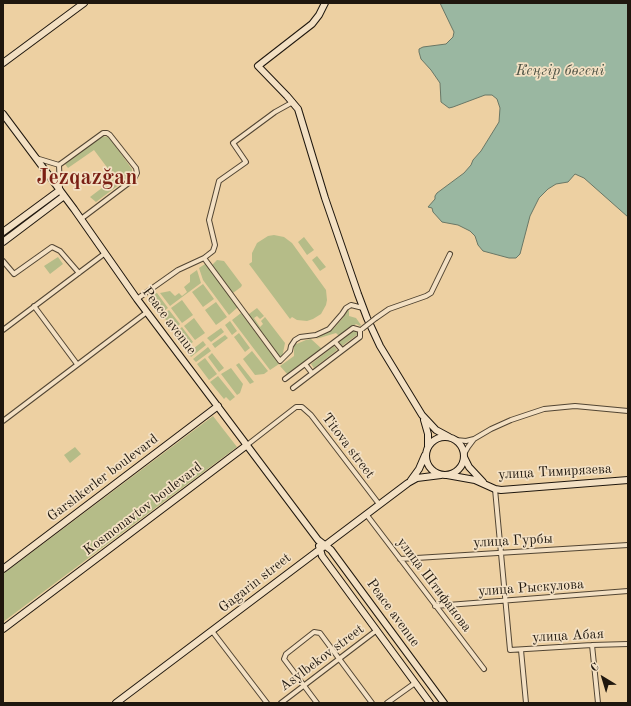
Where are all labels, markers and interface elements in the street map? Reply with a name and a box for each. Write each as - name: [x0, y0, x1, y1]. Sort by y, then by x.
- water label: Кеңгір бөгені: [516, 62, 604, 80]
- district label: Jezqazğan: [37, 165, 137, 191]
- street label: Peace avenue: [138, 284, 200, 358]
- street label: Titova street: [318, 410, 378, 482]
- street label: Garshkerler boulevard: [44, 431, 162, 525]
- street label: Kosmonavtov boulevard: [80, 459, 206, 559]
- street label: улица Тимирязева: [498, 461, 612, 483]
- street label: улица Гурбы: [473, 531, 553, 551]
- street label: улица Штифанова: [393, 535, 475, 635]
- street label: Gagarin street: [216, 550, 294, 616]
- street label: Peace avenue: [363, 576, 423, 650]
- street label: улица Рыскулова: [478, 576, 584, 600]
- street label: Asylbekov street: [277, 621, 367, 695]
- street label: улица Абая: [532, 626, 604, 646]
- north arrow: [583, 658, 623, 698]
- text: С: [589, 662, 602, 675]

